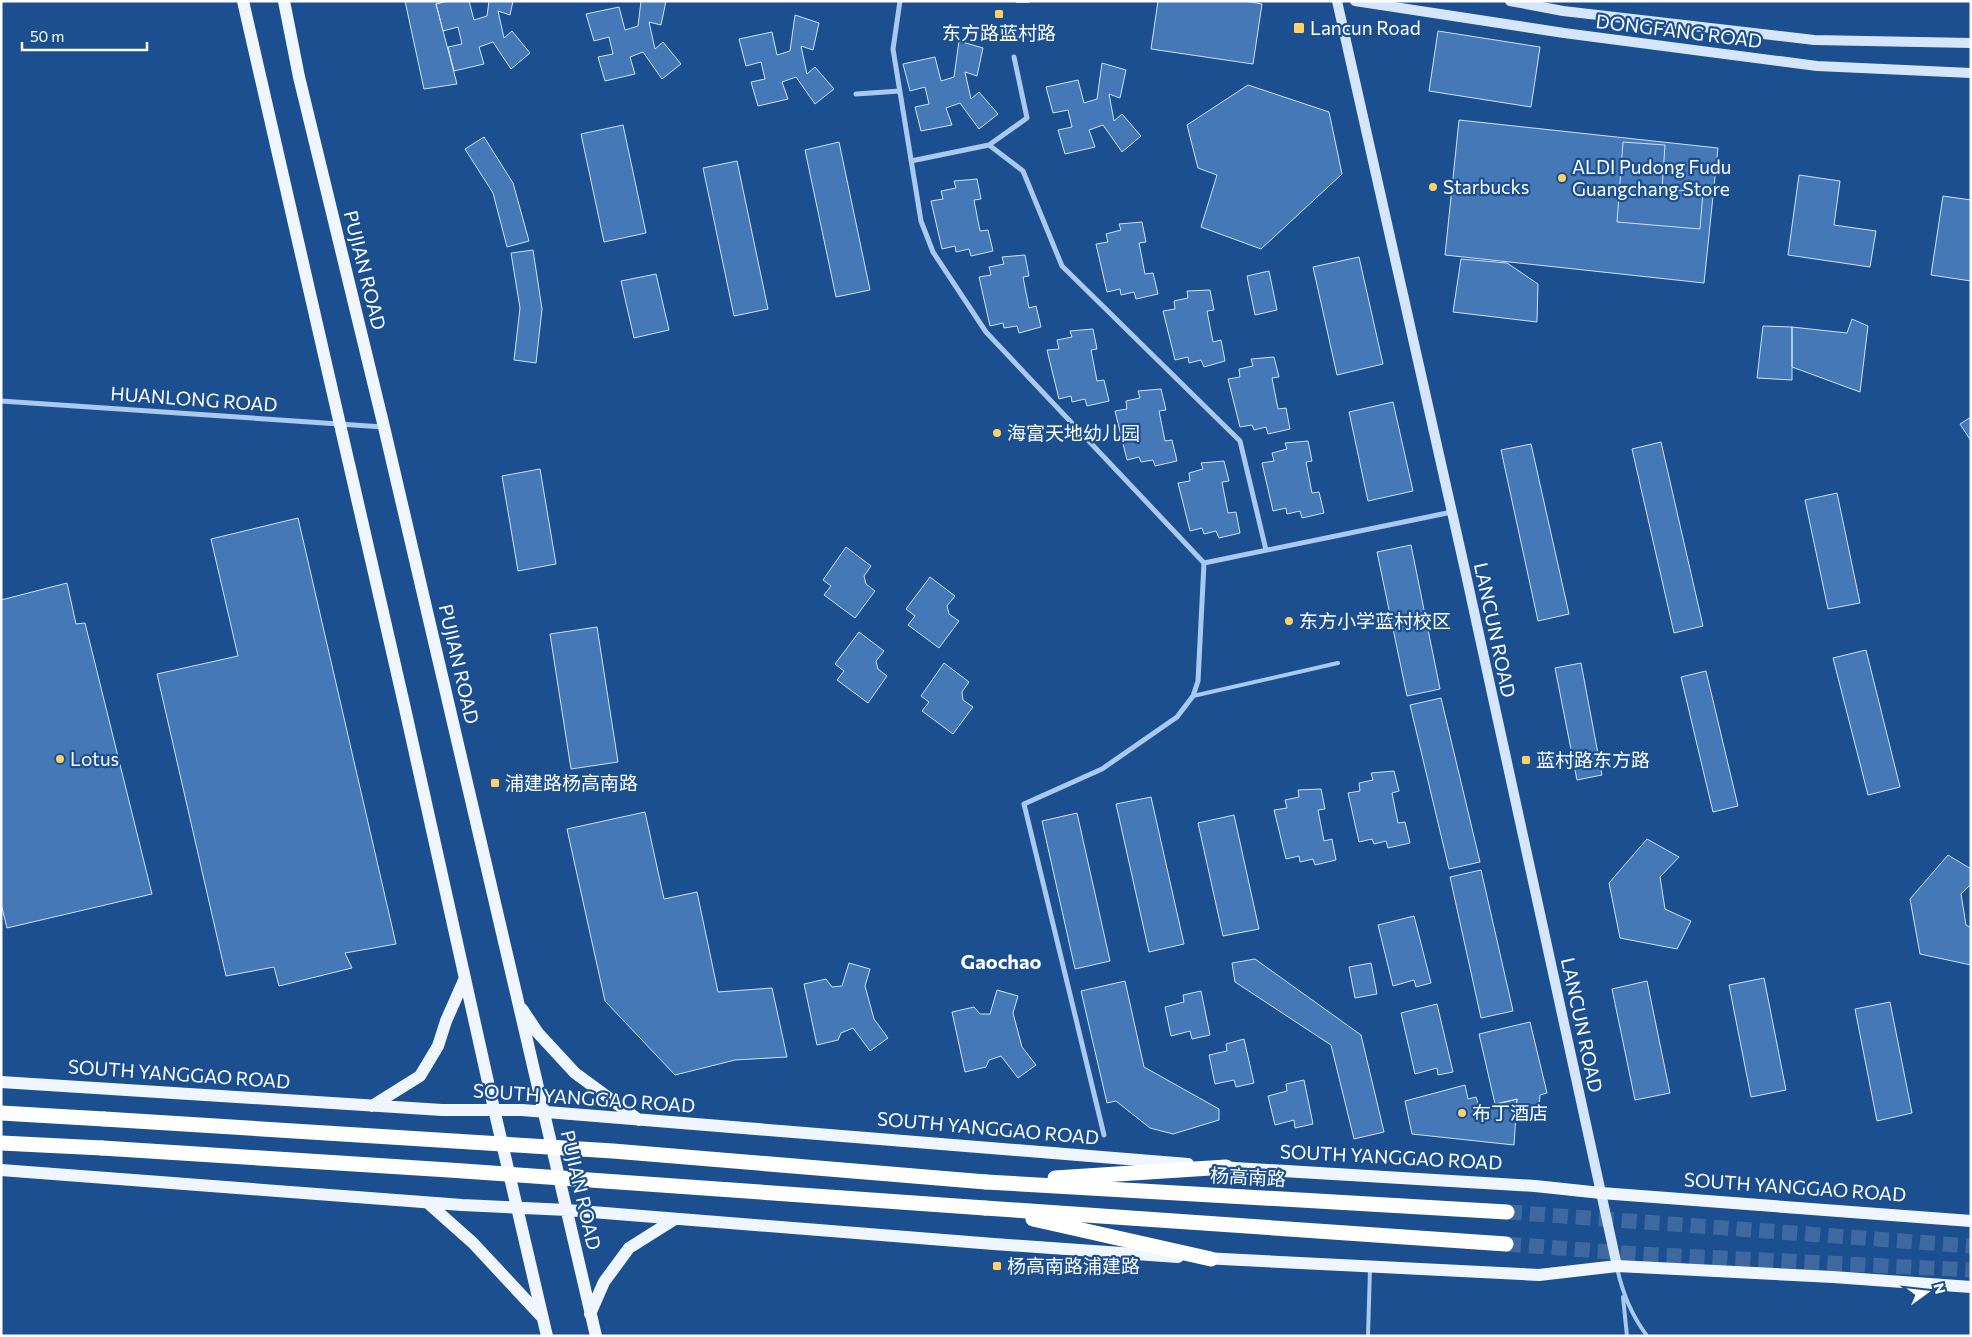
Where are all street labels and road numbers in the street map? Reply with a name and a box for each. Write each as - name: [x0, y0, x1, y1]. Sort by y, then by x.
- street label: DONGFANG ROAD: [1595, 9, 1764, 52]
- street label: PUJIAN ROAD: [340, 208, 391, 332]
- street label: HUANLONG ROAD: [110, 381, 278, 416]
- street label: LANCUN ROAD: [1470, 560, 1521, 700]
- street label: PUJIAN ROAD: [435, 602, 484, 726]
- street label: LANCUN ROAD: [1557, 955, 1608, 1095]
- street label: SOUTH YANGGAO ROAD: [67, 1054, 291, 1093]
- street label: SOUTH YANGGAO ROAD: [472, 1078, 696, 1117]
- street label: SOUTH YANGGAO ROAD: [876, 1106, 1100, 1149]
- street label: PUJIAN ROAD: [557, 1128, 606, 1252]
- street label: SOUTH YANGGAO ROAD: [1279, 1139, 1503, 1174]
- street label: 杨高南路: [1209, 1163, 1287, 1190]
- street label: SOUTH YANGGAO ROAD: [1683, 1167, 1907, 1206]

